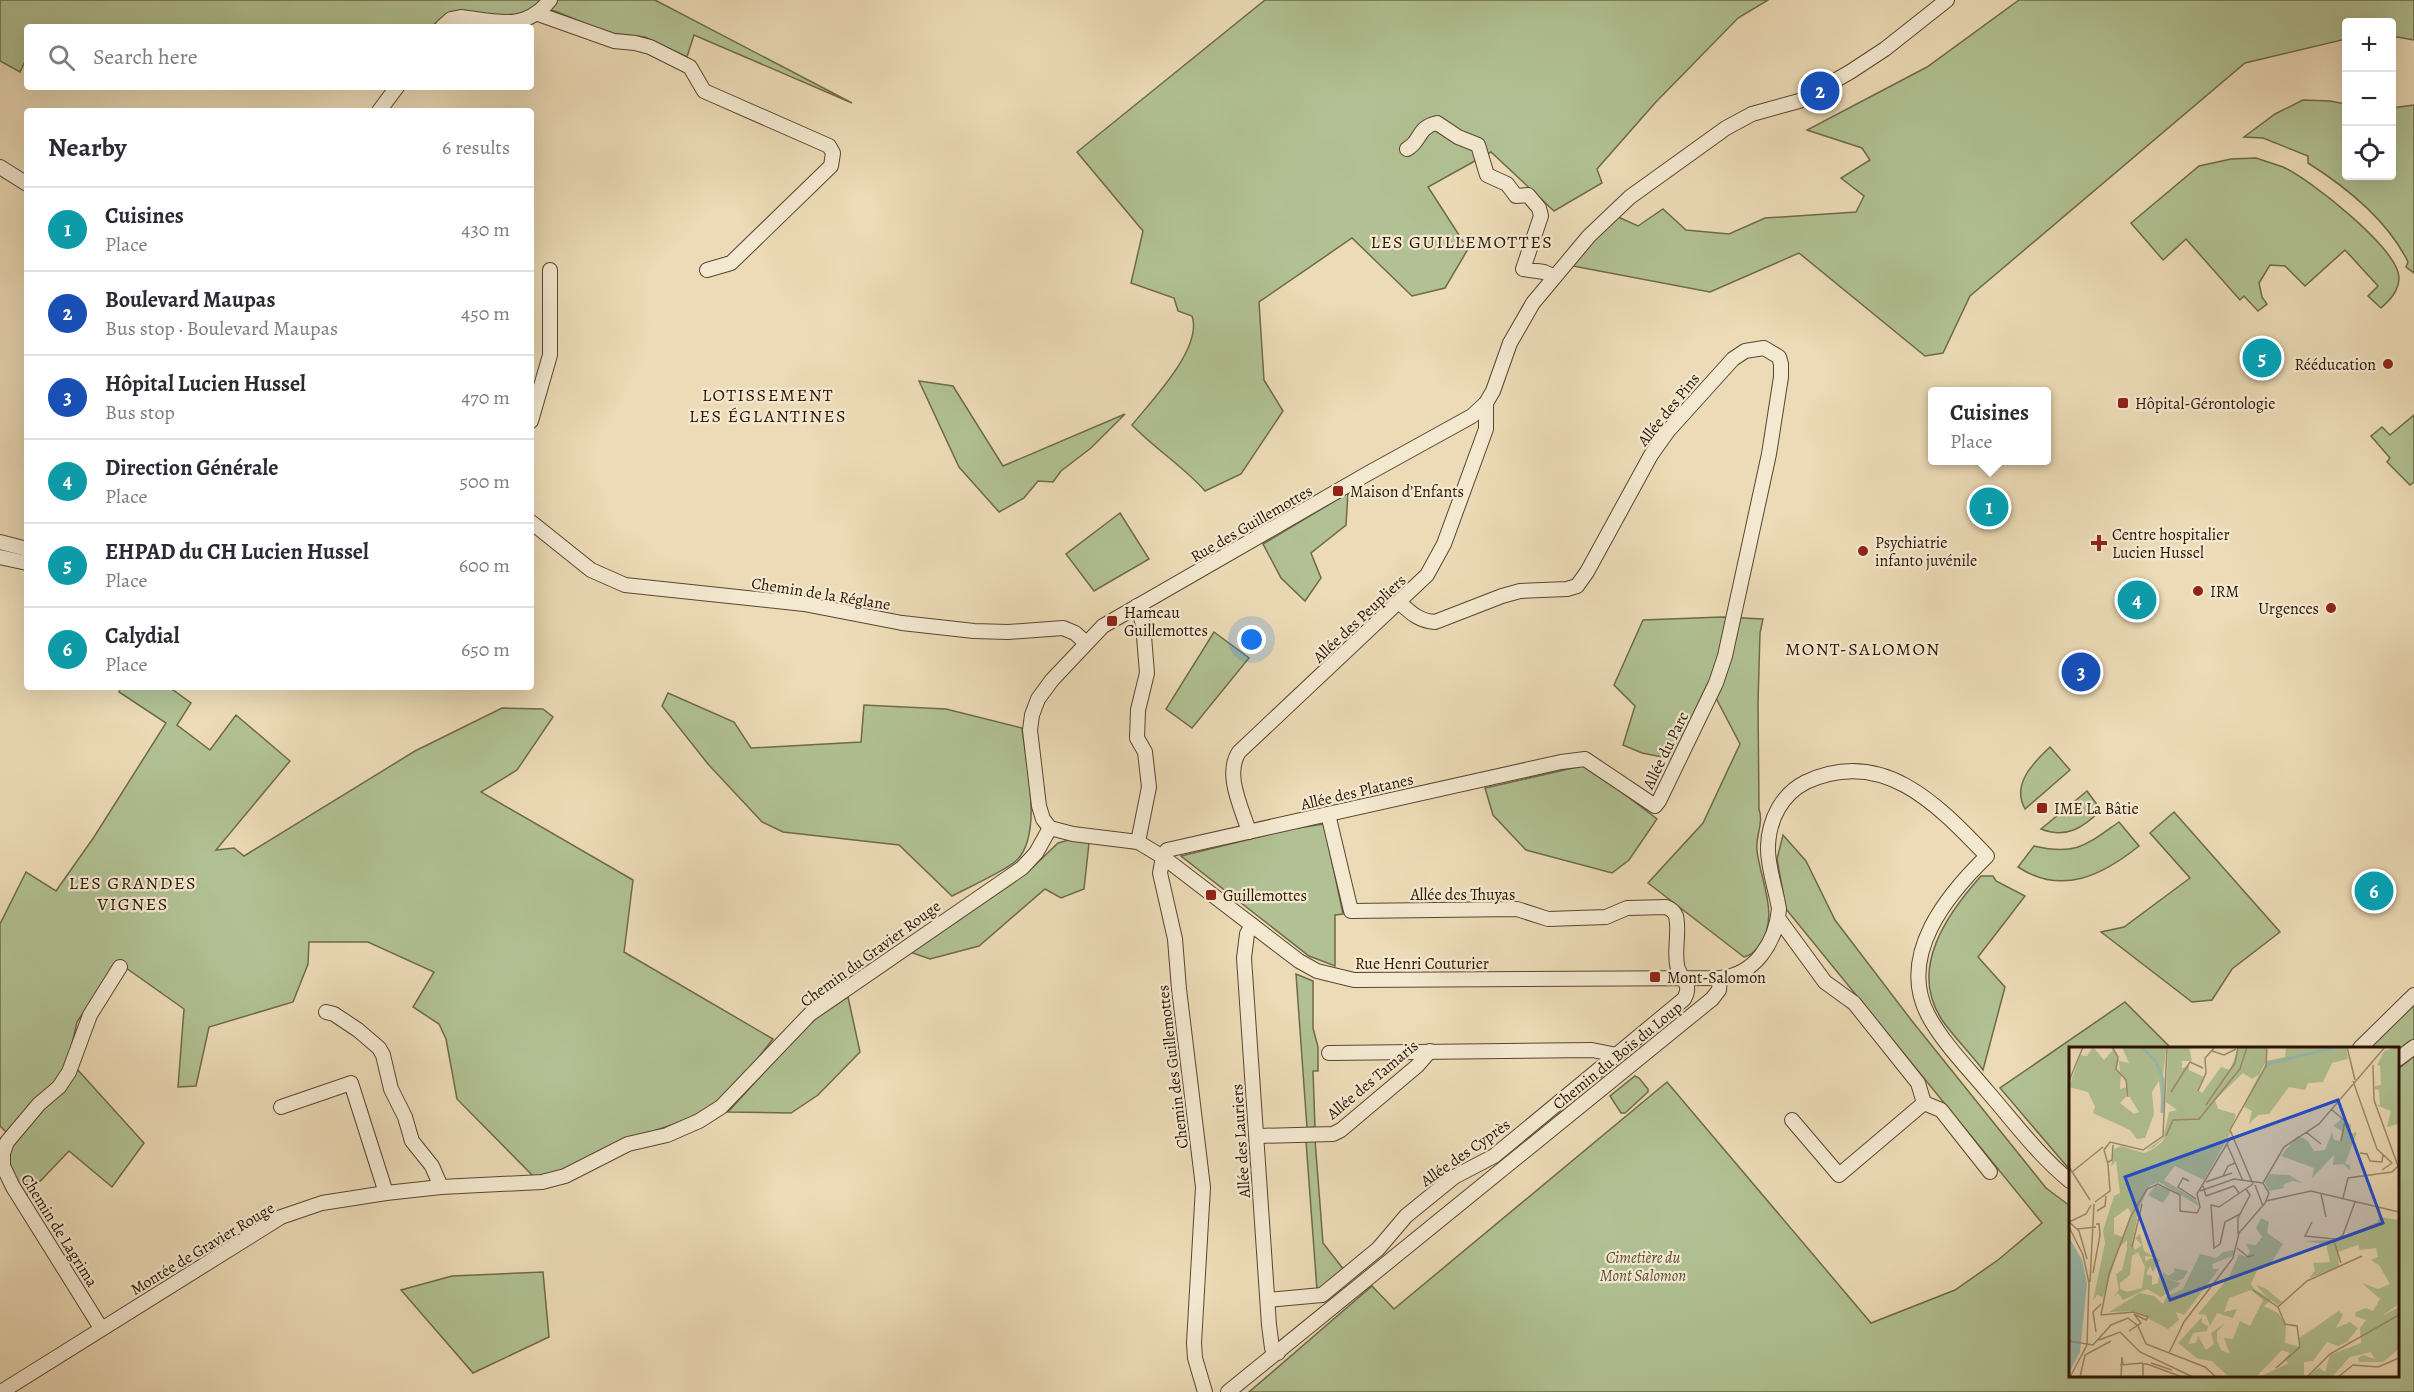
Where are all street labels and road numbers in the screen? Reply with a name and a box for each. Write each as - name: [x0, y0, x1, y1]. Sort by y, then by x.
- street label: Allée des Pins: [1632, 368, 1705, 452]
- street label: Rue des Guillemottes: [1186, 480, 1317, 568]
- street label: Allée des Peupliers: [1307, 570, 1411, 668]
- street label: Chemin de la Réglane: [750, 572, 892, 616]
- street label: Allée du Parc: [1637, 708, 1694, 794]
- street label: Allée des Platanes: [1298, 768, 1416, 816]
- street label: Allée des Thuyas: [1410, 884, 1515, 906]
- street label: Chemin du Gravier Rouge: [796, 895, 945, 1012]
- street label: Rue Henri Couturier: [1355, 953, 1489, 975]
- street label: Chemin des Guillemottes: [1152, 984, 1194, 1150]
- street label: Chemin du Bois du Loup: [1548, 997, 1687, 1115]
- street label: Allée des Tamaris: [1322, 1035, 1423, 1125]
- street label: Allée des Lauriers: [1226, 1083, 1256, 1200]
- street label: Allée des Cyprès: [1416, 1114, 1515, 1192]
- street label: Chemin de Lagrima: [16, 1170, 103, 1292]
- street label: Montée de Gravier Rouge: [126, 1197, 279, 1301]

